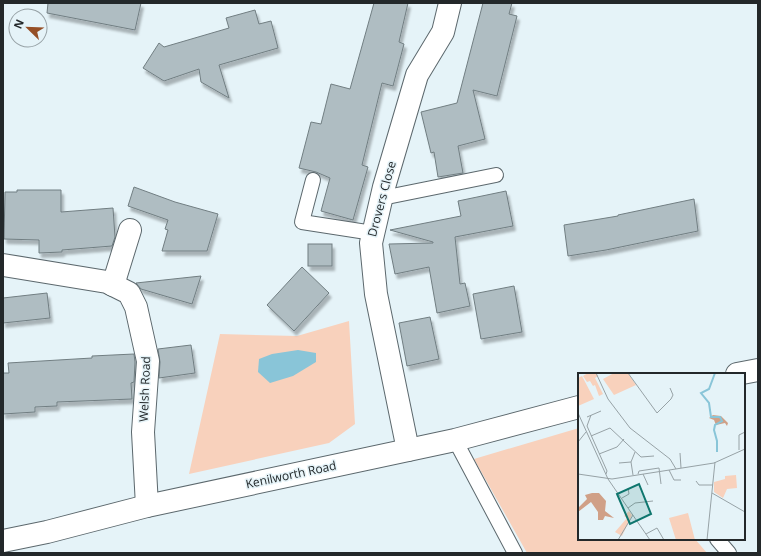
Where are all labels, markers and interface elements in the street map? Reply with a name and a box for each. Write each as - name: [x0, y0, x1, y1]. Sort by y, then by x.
- north arrow: [8, 8, 48, 48]
- text: N: [10, 17, 27, 31]
- street label: Drovers Close: [363, 159, 400, 239]
- street label: Welsh Road: [135, 356, 154, 422]
- inset map: [578, 373, 745, 540]
- street label: Kenilworth Road: [244, 457, 338, 492]

